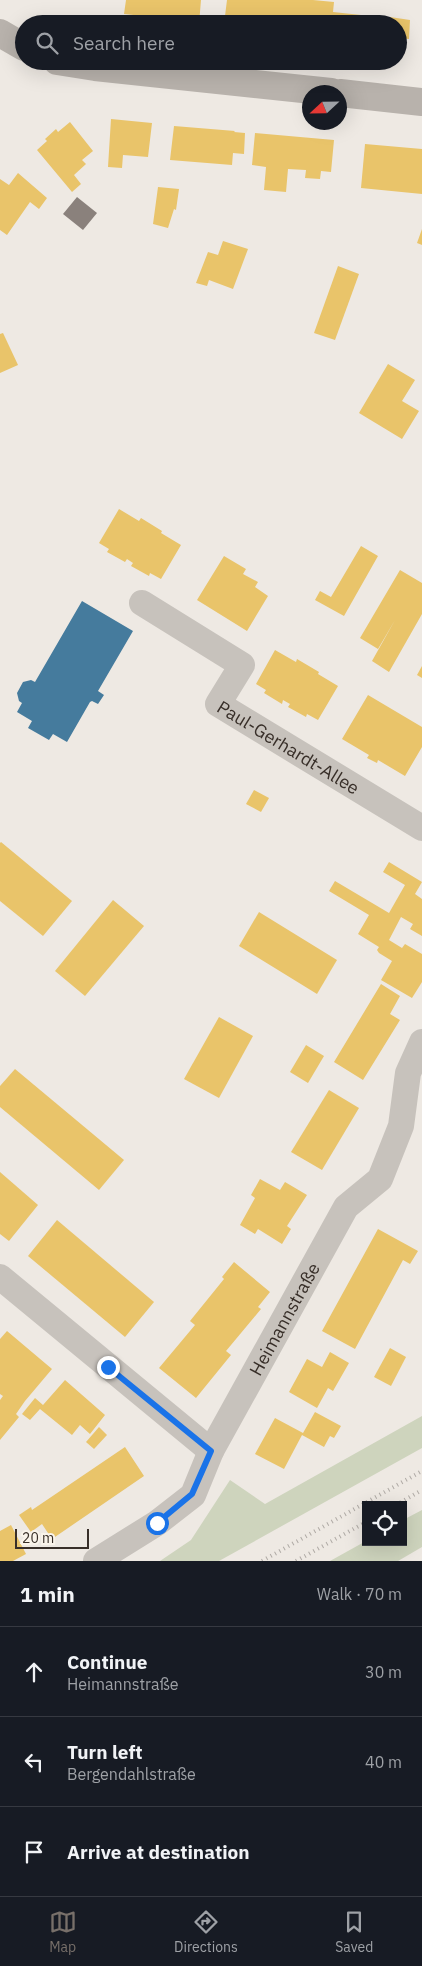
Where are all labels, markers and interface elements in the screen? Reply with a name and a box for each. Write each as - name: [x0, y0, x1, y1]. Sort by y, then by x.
- search box: [15, 15, 407, 70]
- icon: search: [33, 29, 61, 57]
- text: Search here: [73, 31, 175, 55]
- north arrow: [302, 85, 347, 130]
- street label: Paul-Gerhardt-Allee: [213, 695, 364, 799]
- street label: Heimannstraße: [244, 1258, 325, 1379]
- route end: [97, 1356, 120, 1379]
- map controls: [362, 1501, 407, 1546]
- button: locate: [362, 1501, 407, 1546]
- route start: [146, 1512, 169, 1535]
- scale bar: [15, 1526, 89, 1549]
- text: 20 m: [22, 1529, 54, 1547]
- text: 1 min: [20, 1580, 75, 1608]
- text: Walk · 70 m: [317, 1584, 402, 1604]
- text: Continue: [67, 1650, 147, 1674]
- icon: ahead: [20, 1658, 48, 1686]
- text: 30 m: [365, 1662, 402, 1682]
- text: Heimannstraße: [67, 1674, 178, 1694]
- text: Turn left: [67, 1740, 143, 1764]
- icon: left: [20, 1748, 48, 1776]
- text: 40 m: [365, 1752, 402, 1772]
- text: Bergendahlstraße: [67, 1764, 196, 1784]
- icon: arrive: [20, 1838, 48, 1866]
- text: Arrive at destination: [67, 1840, 250, 1864]
- tab: Map: [49, 1908, 77, 1956]
- tab: Directions: [174, 1908, 238, 1956]
- tab: Saved: [335, 1908, 373, 1956]

